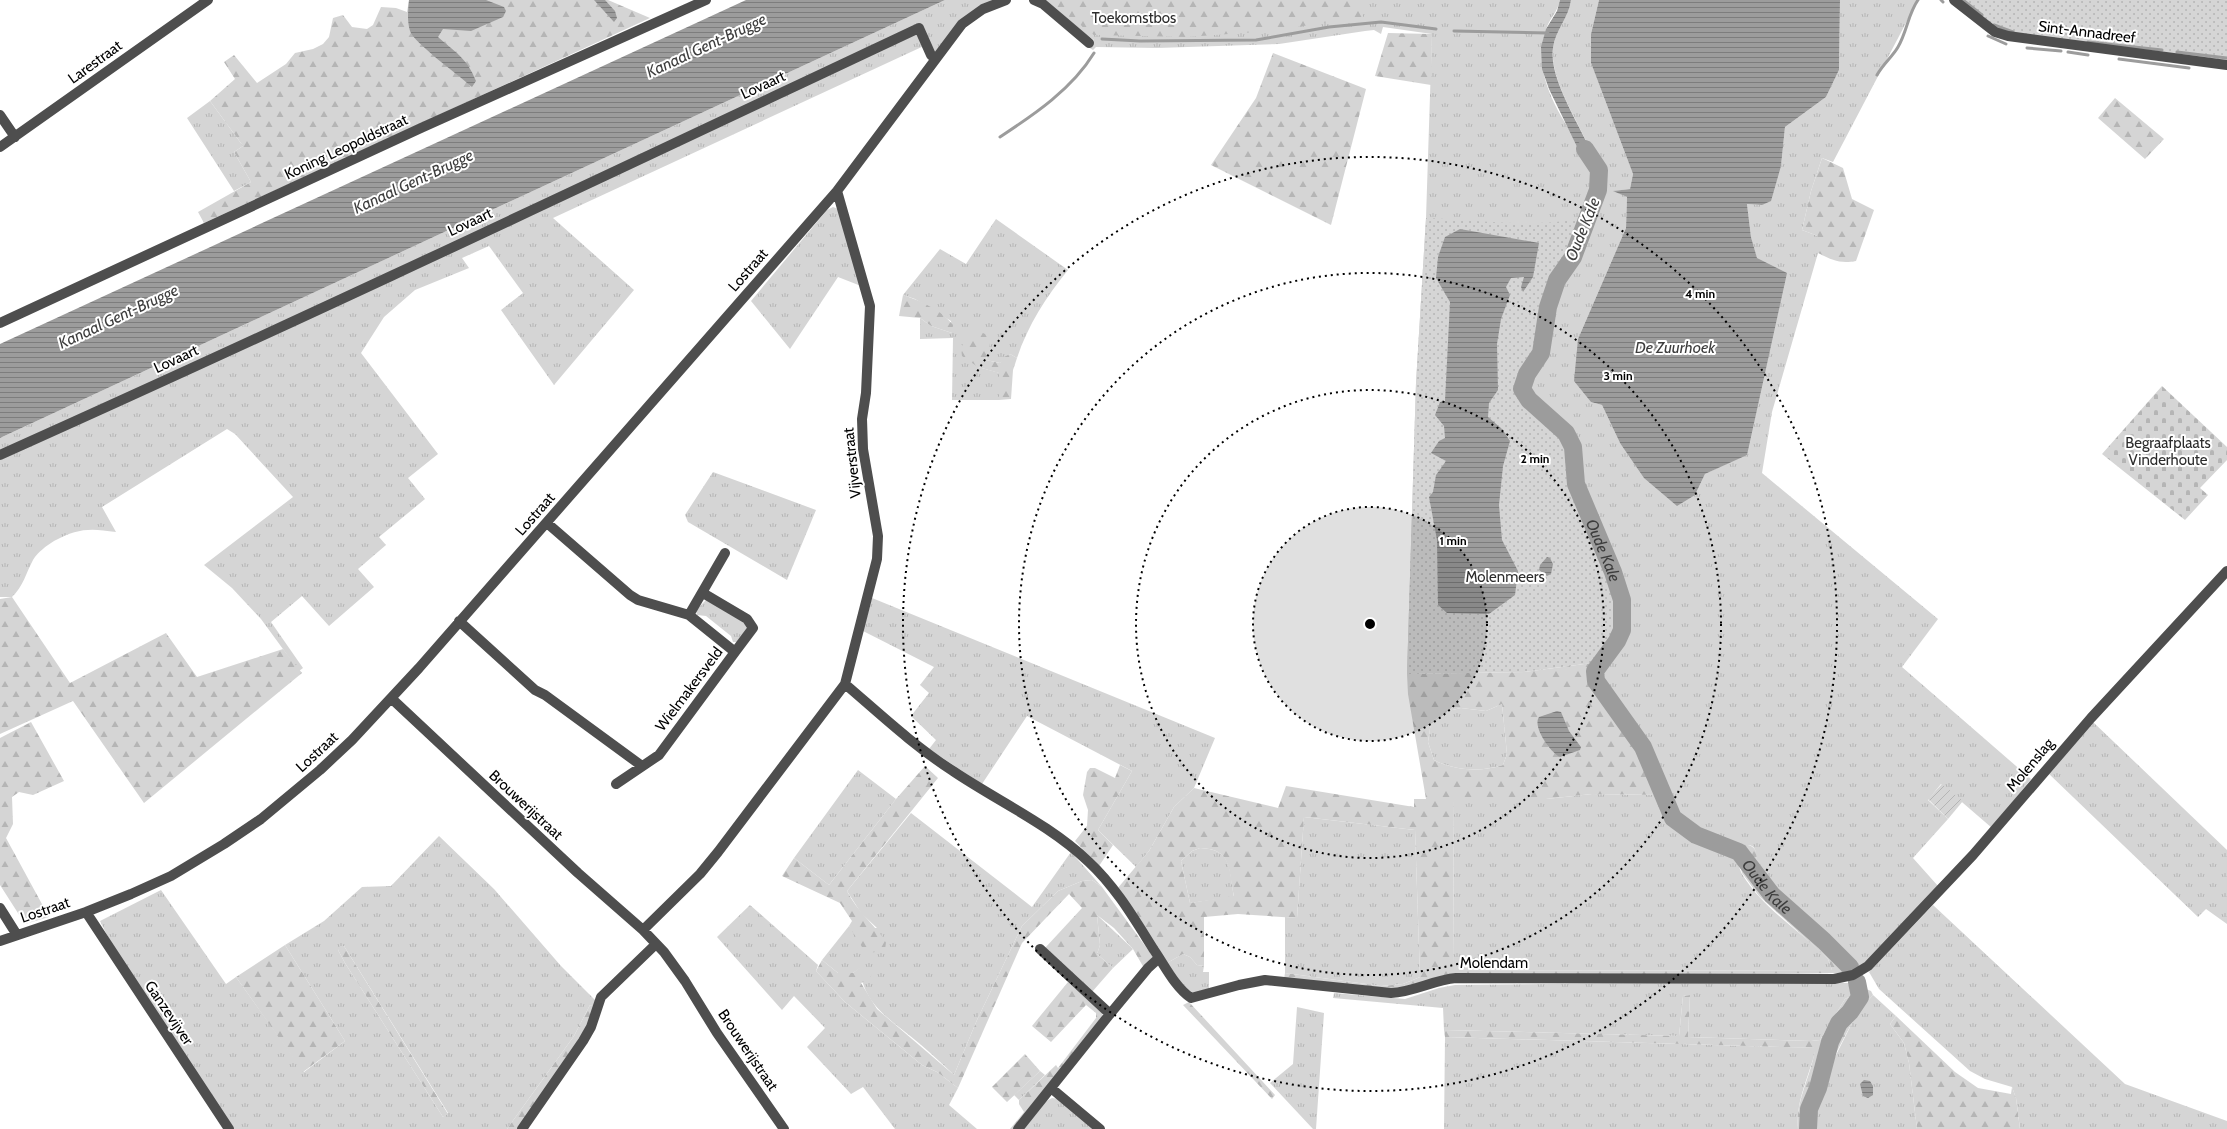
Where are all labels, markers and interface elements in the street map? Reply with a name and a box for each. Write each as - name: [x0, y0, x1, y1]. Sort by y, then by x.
- water label: Kanaal Gent-Brugge: [643, 9, 769, 82]
- park label: Toekomstbos: [1092, 9, 1176, 27]
- street label: Sint-Annadreef: [2037, 17, 2137, 47]
- street label: Larestraat: [65, 36, 125, 88]
- street label: Lovaart: [738, 67, 788, 103]
- street label: Koning Leopoldstraat: [282, 111, 410, 183]
- water label: Kanaal Gent-Brugge: [350, 145, 476, 218]
- water label: Oude Kale: [1561, 195, 1604, 263]
- street label: Lovaart: [445, 204, 495, 240]
- street label: Lostraat: [725, 245, 771, 295]
- water label: Kanaal Gent-Brugge: [55, 280, 181, 353]
- text: 4 min: [1685, 286, 1715, 301]
- water label: De Zuurhoek: [1635, 338, 1716, 357]
- street label: Lovaart: [151, 341, 201, 377]
- text: 3 min: [1603, 368, 1633, 383]
- street label: Vijverstraat: [839, 427, 865, 499]
- park label: Begraafplaats Vinderhoute: [2125, 434, 2211, 469]
- text: 2 min: [1521, 451, 1549, 466]
- street label: Lostraat: [512, 489, 558, 539]
- water label: Oude Kale: [1582, 516, 1624, 584]
- text: 1 min: [1439, 533, 1467, 548]
- park label: Molenmeers: [1465, 568, 1545, 586]
- centre of rings: [1363, 617, 1377, 631]
- street label: Wielmakersveld: [652, 643, 726, 735]
- street label: Lostraat: [292, 728, 342, 776]
- street label: Molenslag: [2002, 734, 2058, 795]
- street label: Brouwerijstraat: [485, 766, 567, 844]
- water label: Oude Kale: [1738, 856, 1796, 918]
- street label: Lostraat: [18, 893, 72, 927]
- street label: Molendam: [1460, 954, 1528, 972]
- street label: Ganzevijver: [141, 977, 197, 1049]
- street label: Brouwerijstraat: [714, 1006, 782, 1094]

